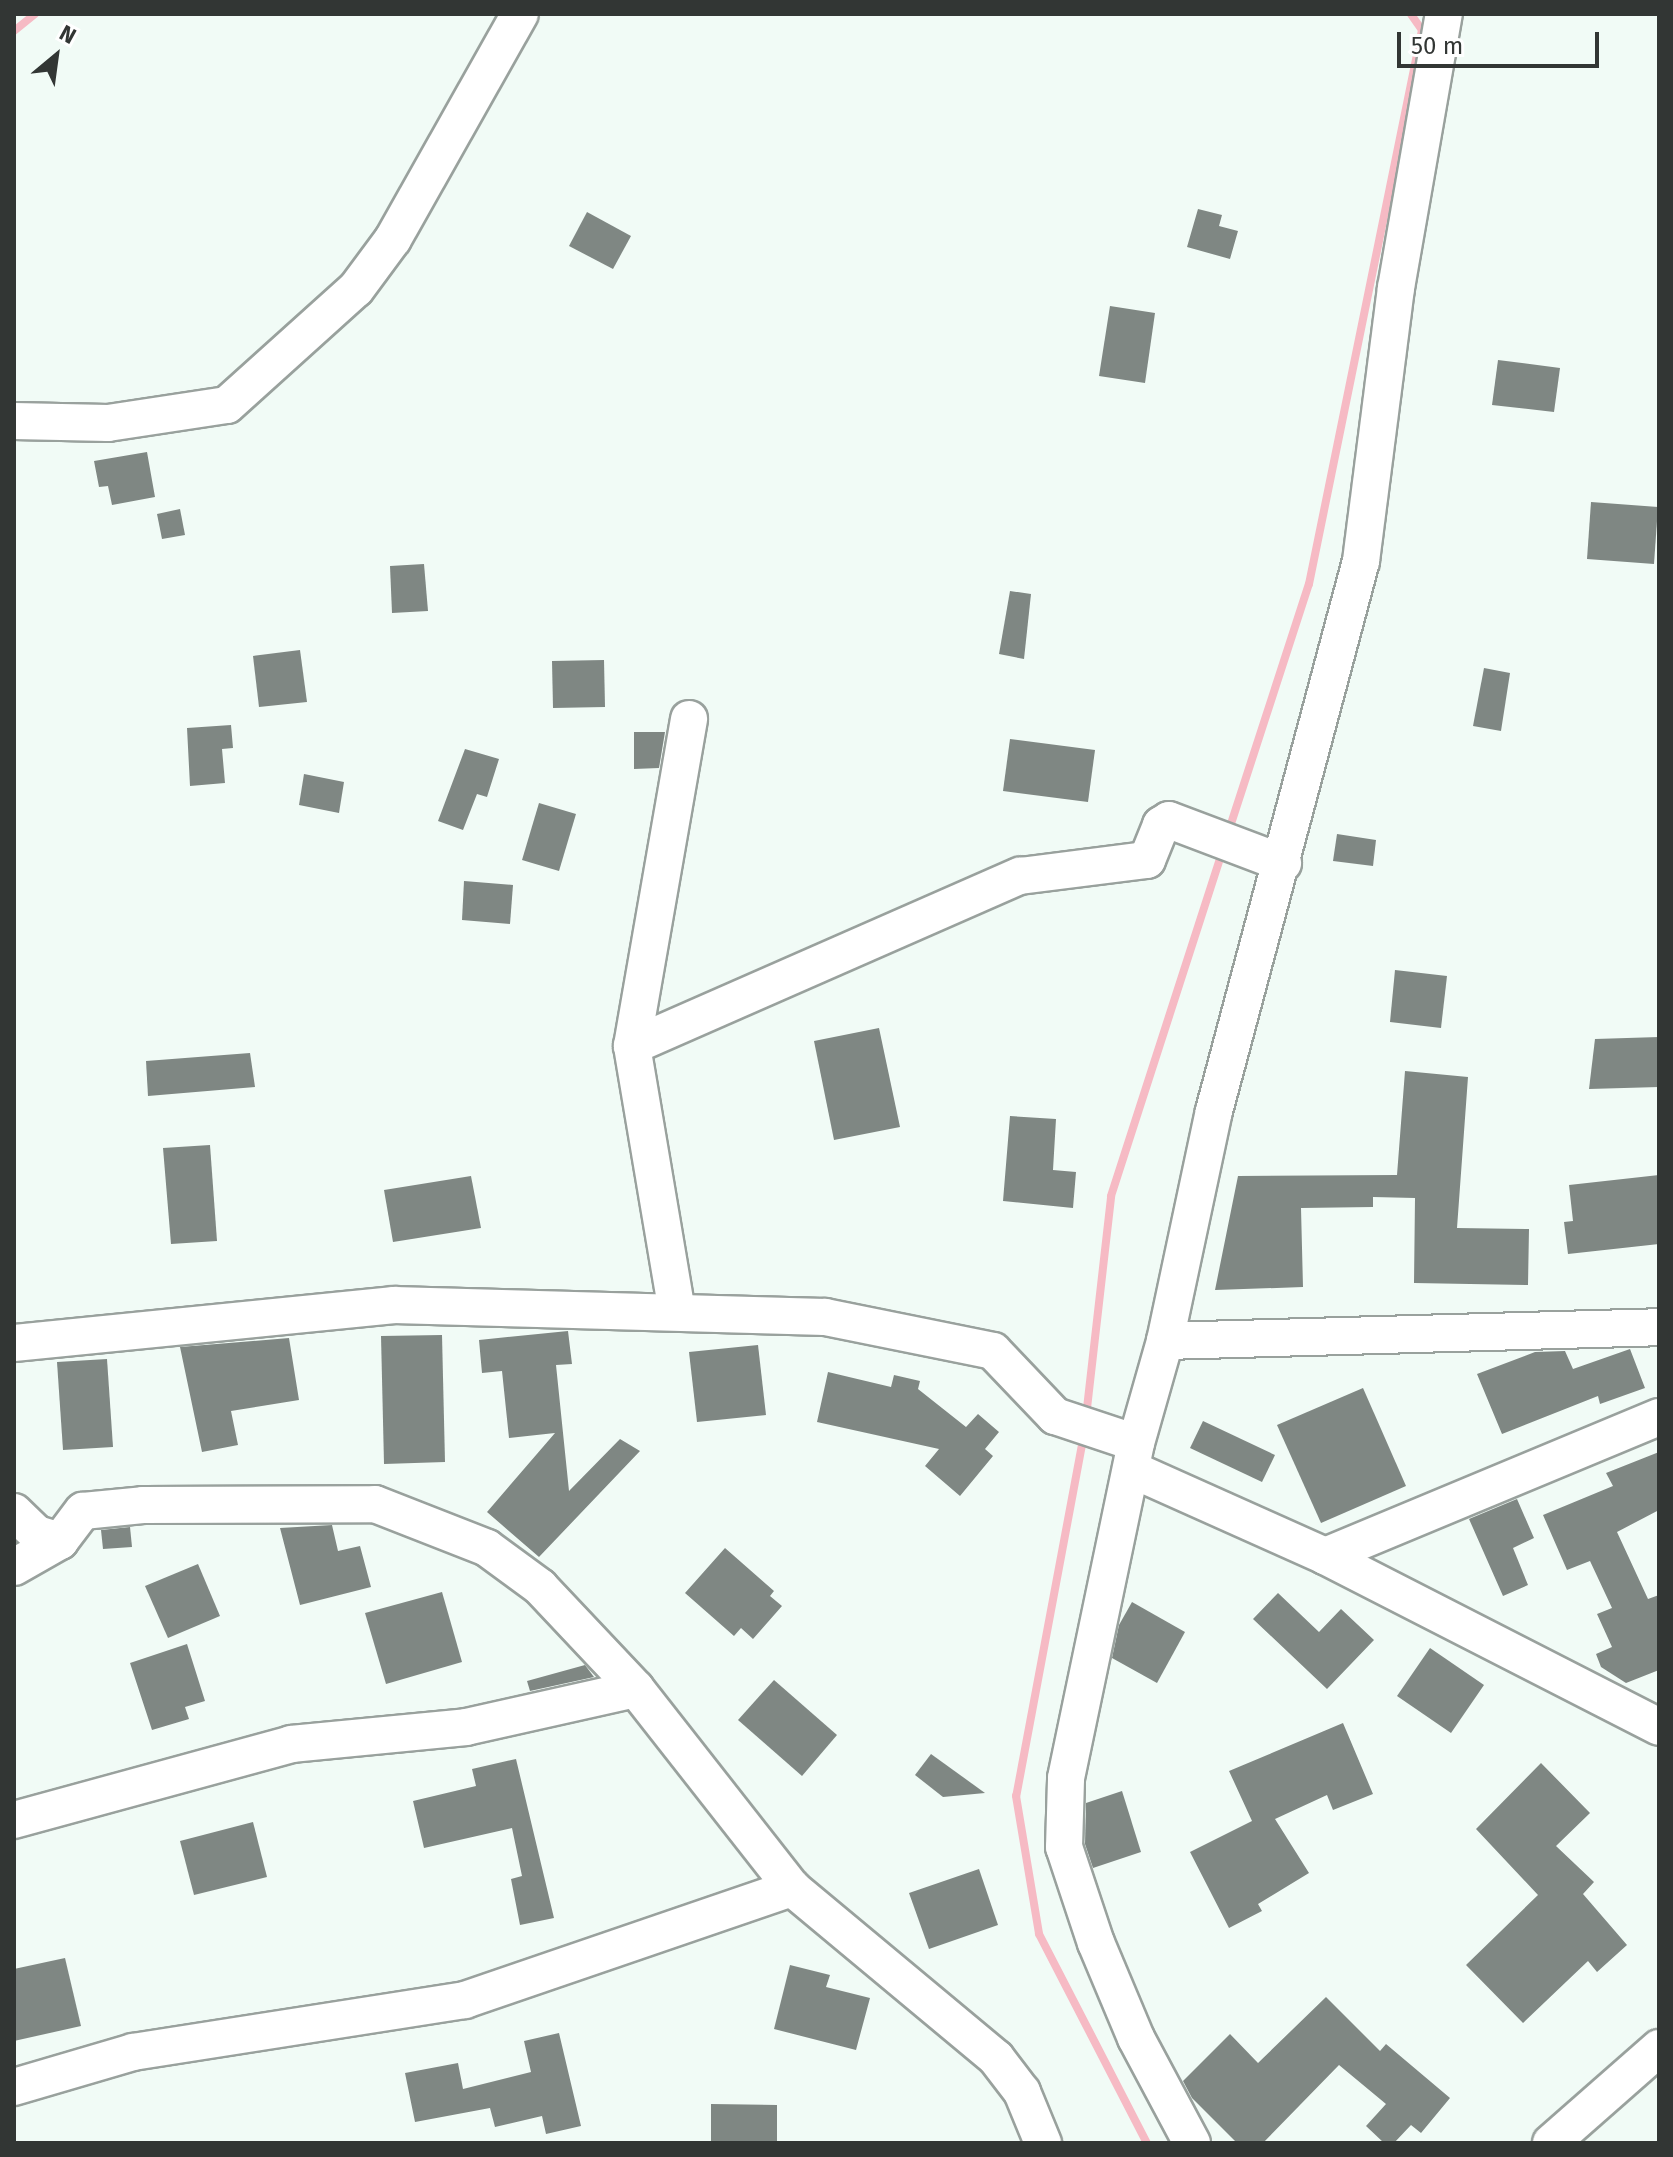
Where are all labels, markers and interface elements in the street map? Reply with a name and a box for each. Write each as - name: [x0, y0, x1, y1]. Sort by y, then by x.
- north arrow: [16, 16, 96, 96]
- scale bar: [1401, 16, 1603, 66]
- text: N: [55, 19, 81, 50]
- text: 50 m: [1411, 32, 1463, 60]

